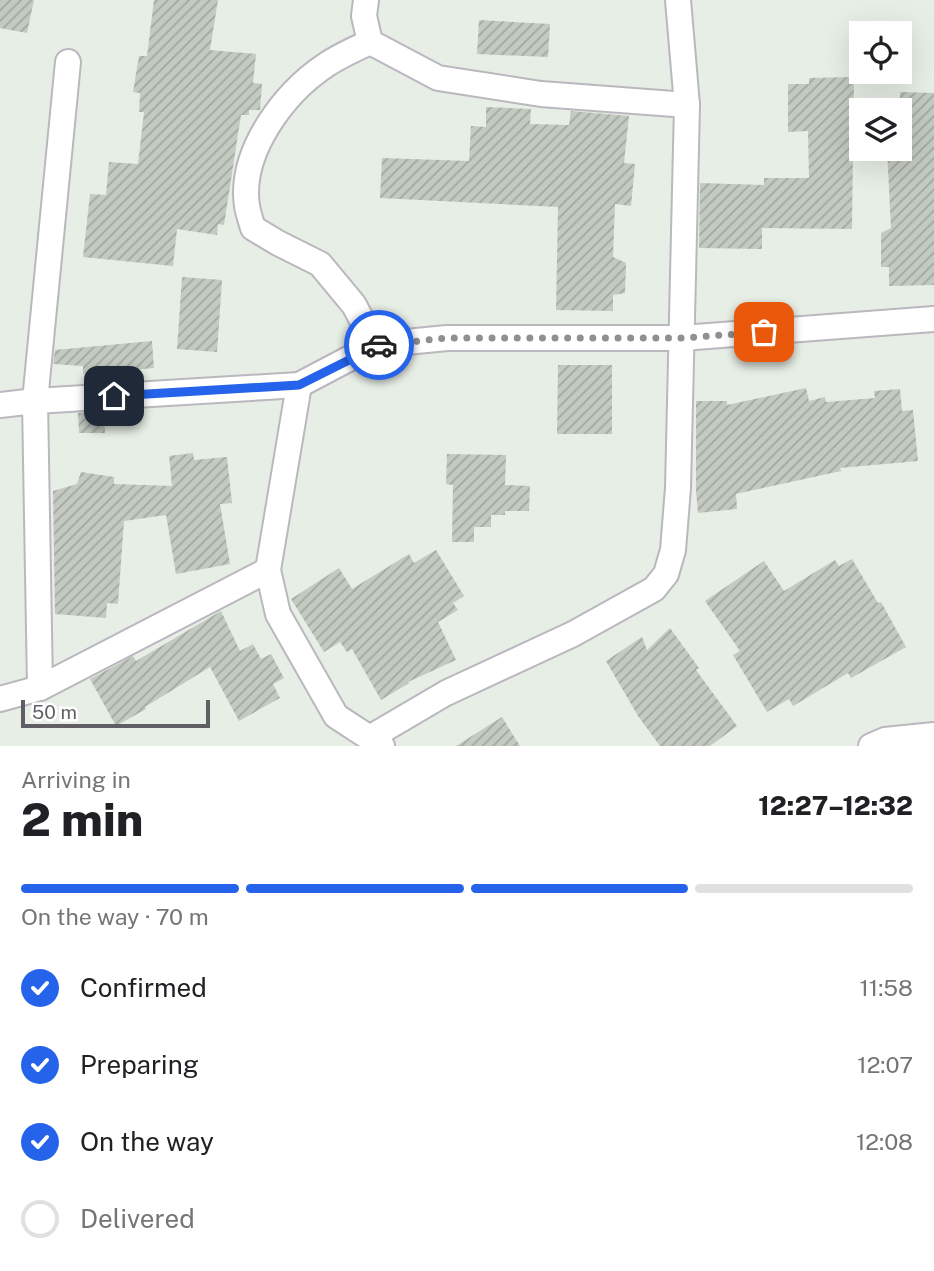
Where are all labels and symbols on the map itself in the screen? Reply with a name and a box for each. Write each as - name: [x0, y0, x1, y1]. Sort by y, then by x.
- pin: [734, 302, 794, 362]
- courier: [344, 310, 414, 380]
- pin: [84, 366, 144, 426]
- scale bar: [21, 697, 210, 729]

